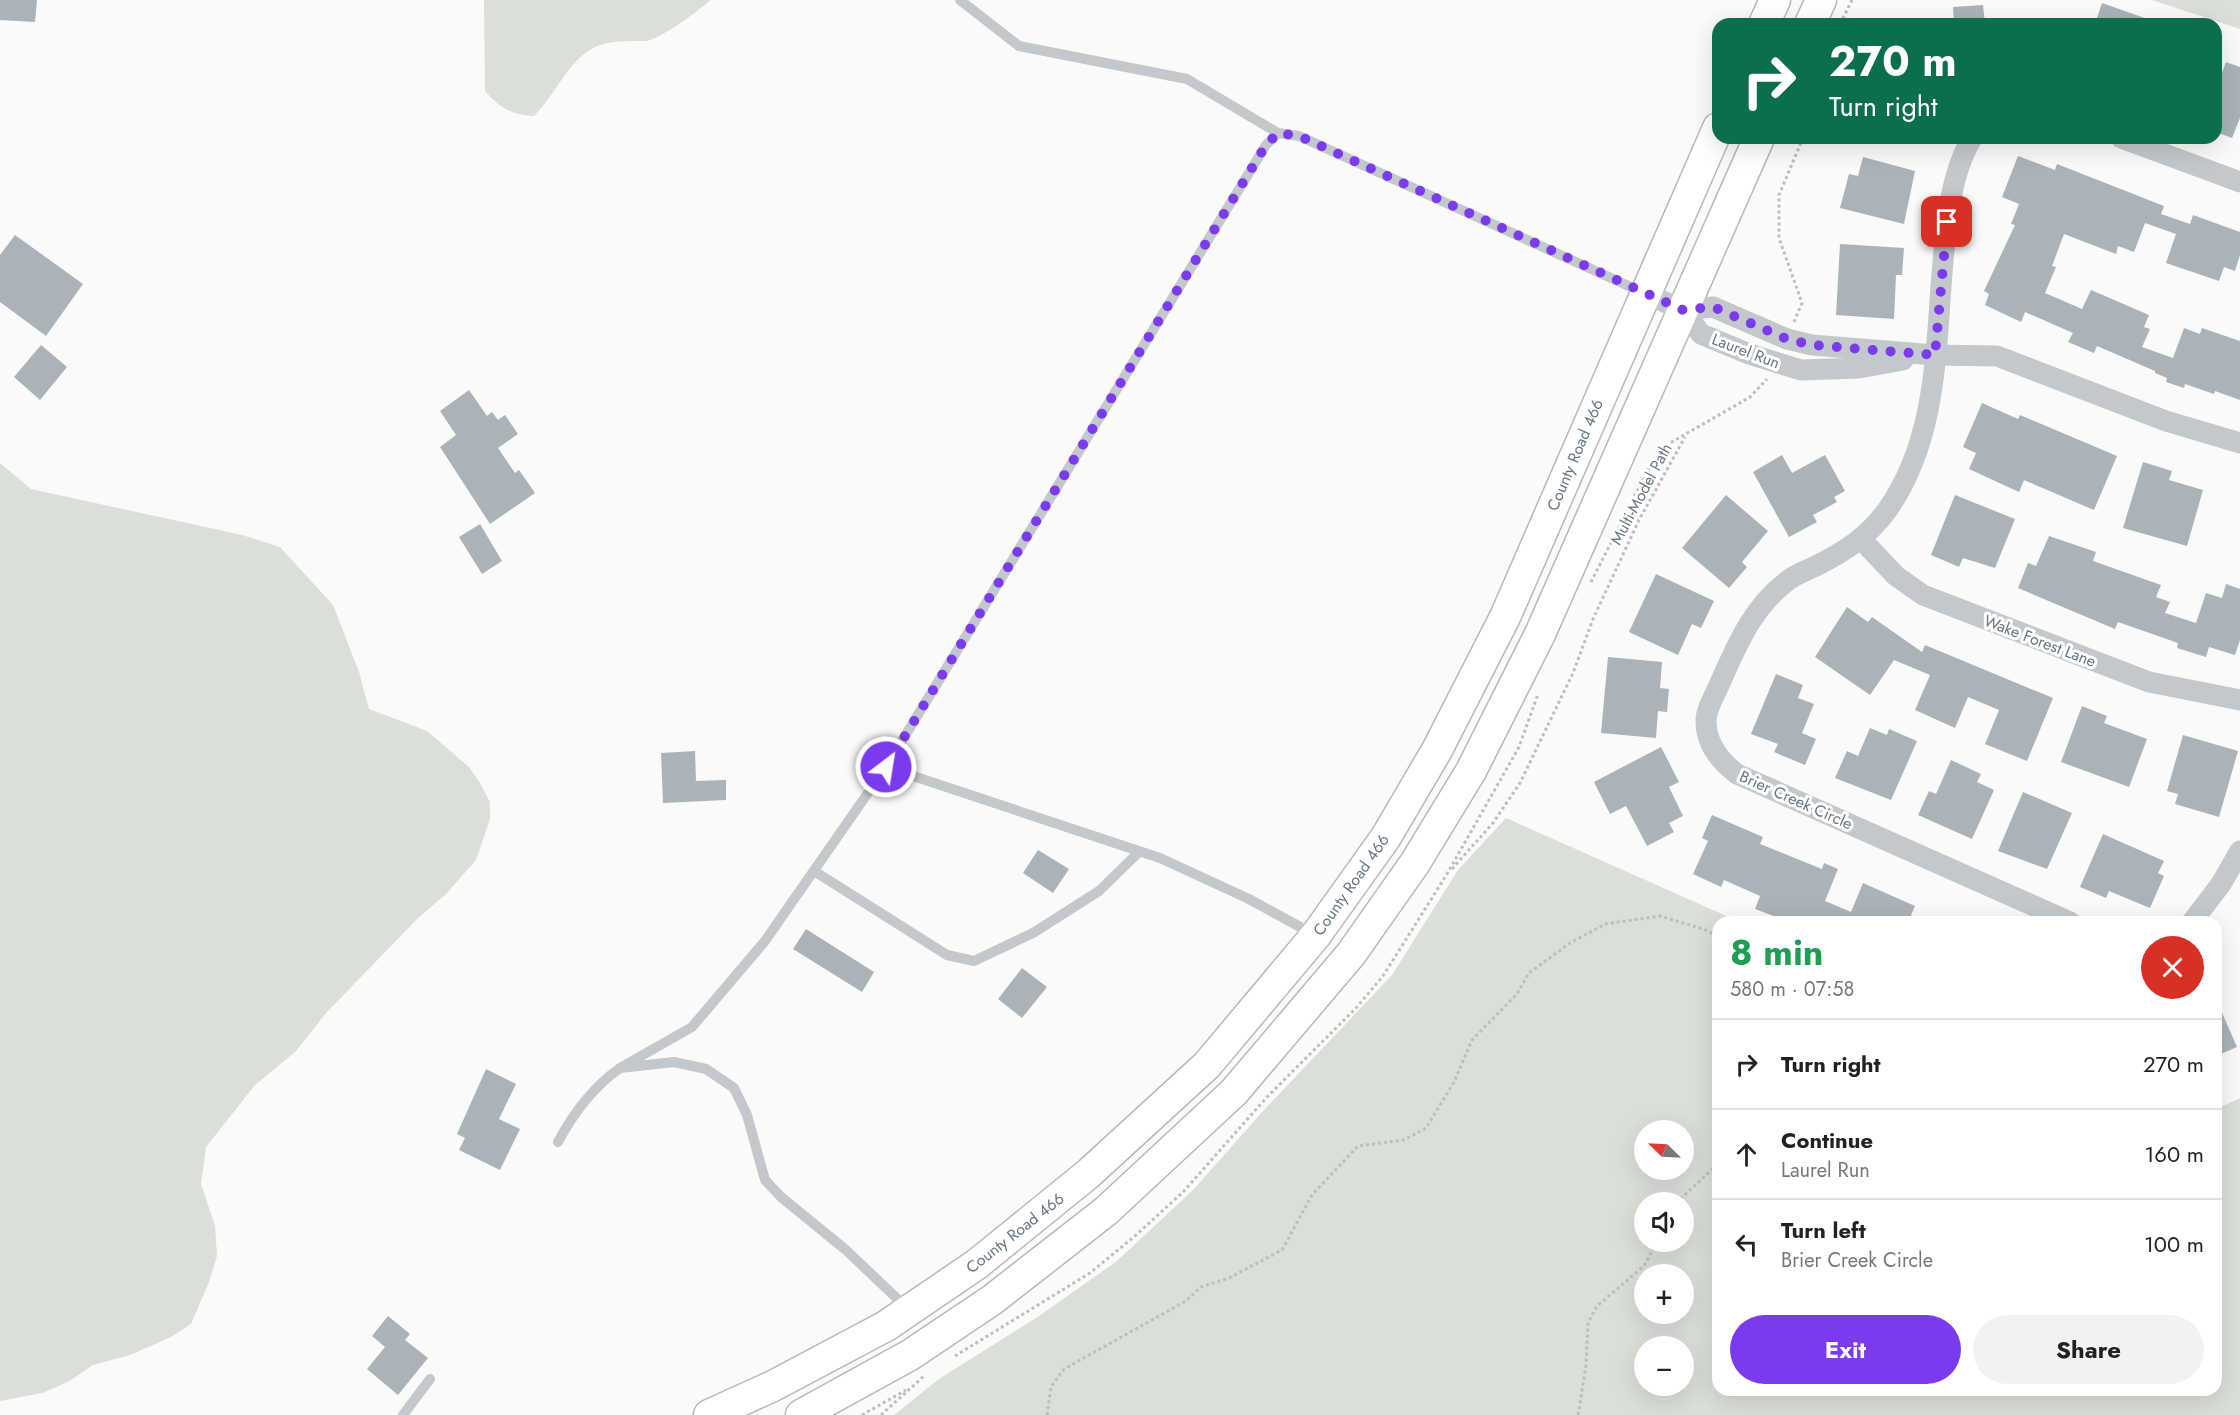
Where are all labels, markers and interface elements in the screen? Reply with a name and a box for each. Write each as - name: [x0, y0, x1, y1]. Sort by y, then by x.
- text: 270 m: [1829, 31, 1957, 92]
- icon: right: [1730, 42, 1808, 120]
- text: Turn right: [1829, 87, 1937, 126]
- pin: [1921, 196, 1972, 247]
- icon: arrive: [1930, 205, 1963, 238]
- street label: Laurel Run: [1709, 328, 1783, 374]
- street label: County Road 466: [1541, 396, 1609, 514]
- street label: Multi-Model Path: [1605, 439, 1677, 549]
- street label: Wake Forest Lane: [1981, 609, 2099, 673]
- position arrow: [854, 735, 918, 799]
- street label: Brier Creek Circle: [1736, 765, 1856, 835]
- street label: County Road 466: [1307, 830, 1395, 940]
- text: 8 min: [1730, 926, 1824, 978]
- button: close: [2141, 936, 2204, 999]
- text: 580 m · 07:58: [1730, 975, 1855, 1004]
- icon: right: [1730, 1048, 1763, 1081]
- text: Turn right: [1781, 1048, 1881, 1080]
- text: 270 m: [2143, 1048, 2204, 1080]
- north arrow: [1634, 1120, 1694, 1180]
- map controls: [1634, 1120, 1694, 1396]
- text: Continue: [1781, 1124, 1873, 1156]
- icon: ahead: [1730, 1138, 1763, 1171]
- text: 160 m: [2144, 1138, 2204, 1170]
- text: Laurel Run: [1781, 1156, 1870, 1185]
- street label: County Road 466: [961, 1187, 1069, 1279]
- button: sound: [1634, 1192, 1694, 1252]
- text: Turn left: [1781, 1214, 1866, 1246]
- icon: left: [1730, 1228, 1763, 1261]
- text: 100 m: [2144, 1228, 2204, 1260]
- text: Brier Creek Circle: [1781, 1246, 1933, 1275]
- button: +: [1634, 1264, 1694, 1324]
- button: Exit: [1730, 1315, 1961, 1384]
- button: Share: [1973, 1315, 2204, 1384]
- button: −: [1634, 1336, 1694, 1396]

